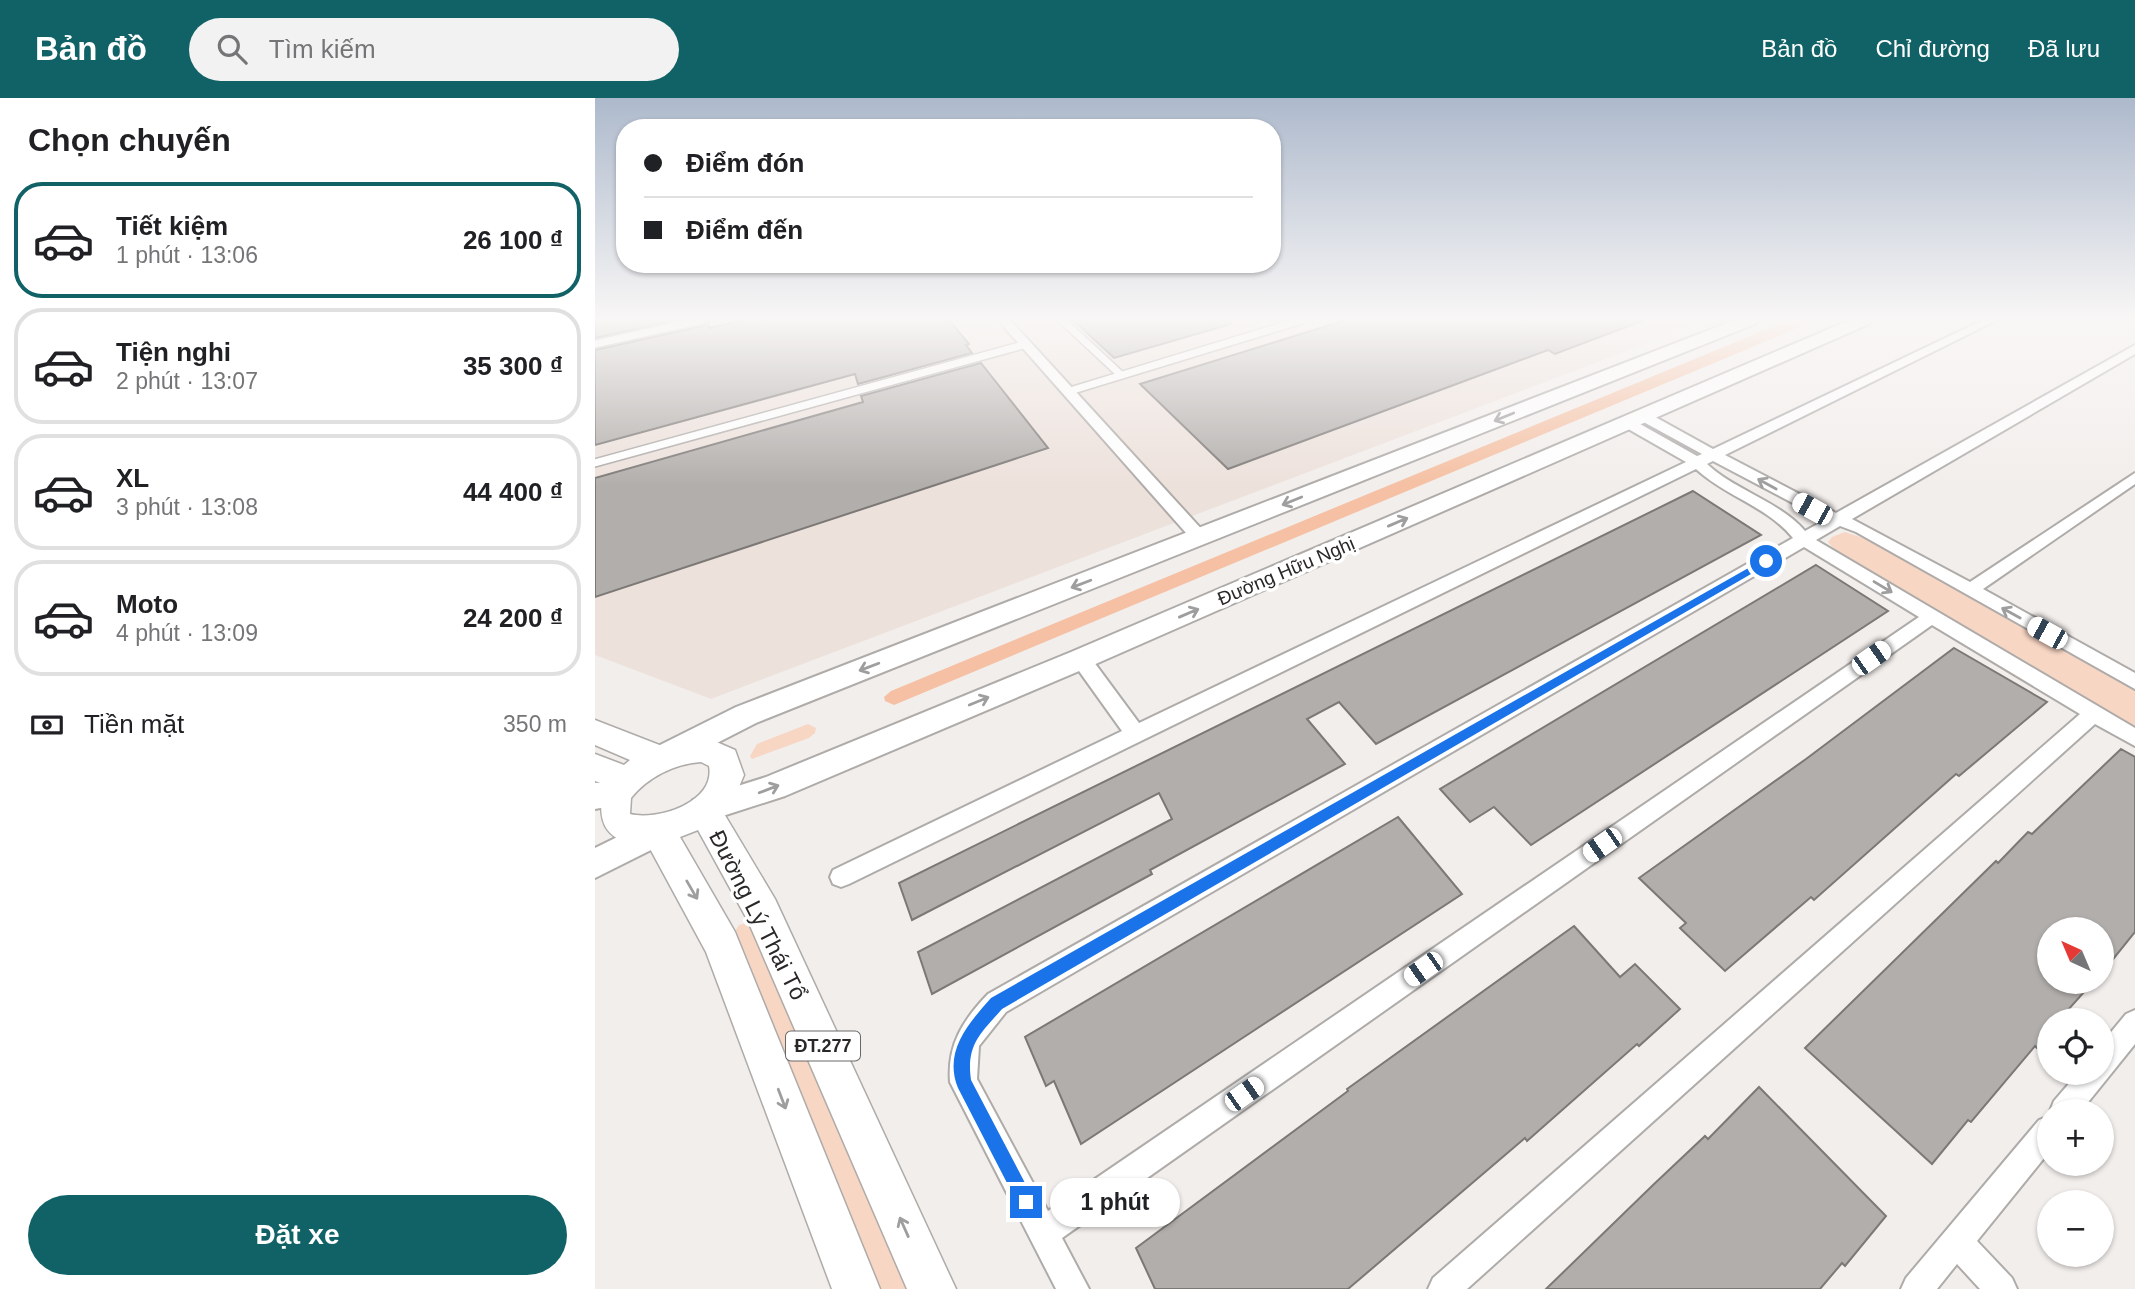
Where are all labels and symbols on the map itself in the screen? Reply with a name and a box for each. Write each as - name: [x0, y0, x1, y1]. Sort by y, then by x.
- one-way arrow: [1493, 412, 1515, 425]
- one-way arrow: [1757, 477, 1778, 490]
- car: [1789, 490, 1836, 528]
- one-way arrow: [1282, 496, 1304, 509]
- one-way arrow: [1386, 515, 1408, 528]
- street label: Đường Hữu Nghị: [1214, 533, 1358, 609]
- route start: [1750, 545, 1782, 577]
- one-way arrow: [1070, 579, 1092, 592]
- one-way arrow: [1873, 580, 1893, 594]
- one-way arrow: [1178, 606, 1199, 619]
- one-way arrow: [2002, 606, 2022, 620]
- car: [2024, 614, 2071, 652]
- car: [1848, 637, 1895, 679]
- one-way arrow: [858, 662, 880, 675]
- one-way arrow: [968, 694, 990, 707]
- one-way arrow: [758, 781, 780, 794]
- car: [1579, 824, 1626, 866]
- street label: Đường Lý Thái Tổ: [704, 826, 812, 1004]
- one-way arrow: [685, 879, 699, 899]
- north arrow: [2037, 917, 2114, 994]
- car: [1400, 948, 1447, 990]
- road number: ĐT.277: [786, 1031, 860, 1060]
- car: [1221, 1073, 1268, 1115]
- one-way arrow: [776, 1087, 789, 1109]
- callout: 1 phút: [1051, 1178, 1180, 1226]
- route end: [1010, 1186, 1042, 1218]
- one-way arrow: [897, 1217, 910, 1238]

